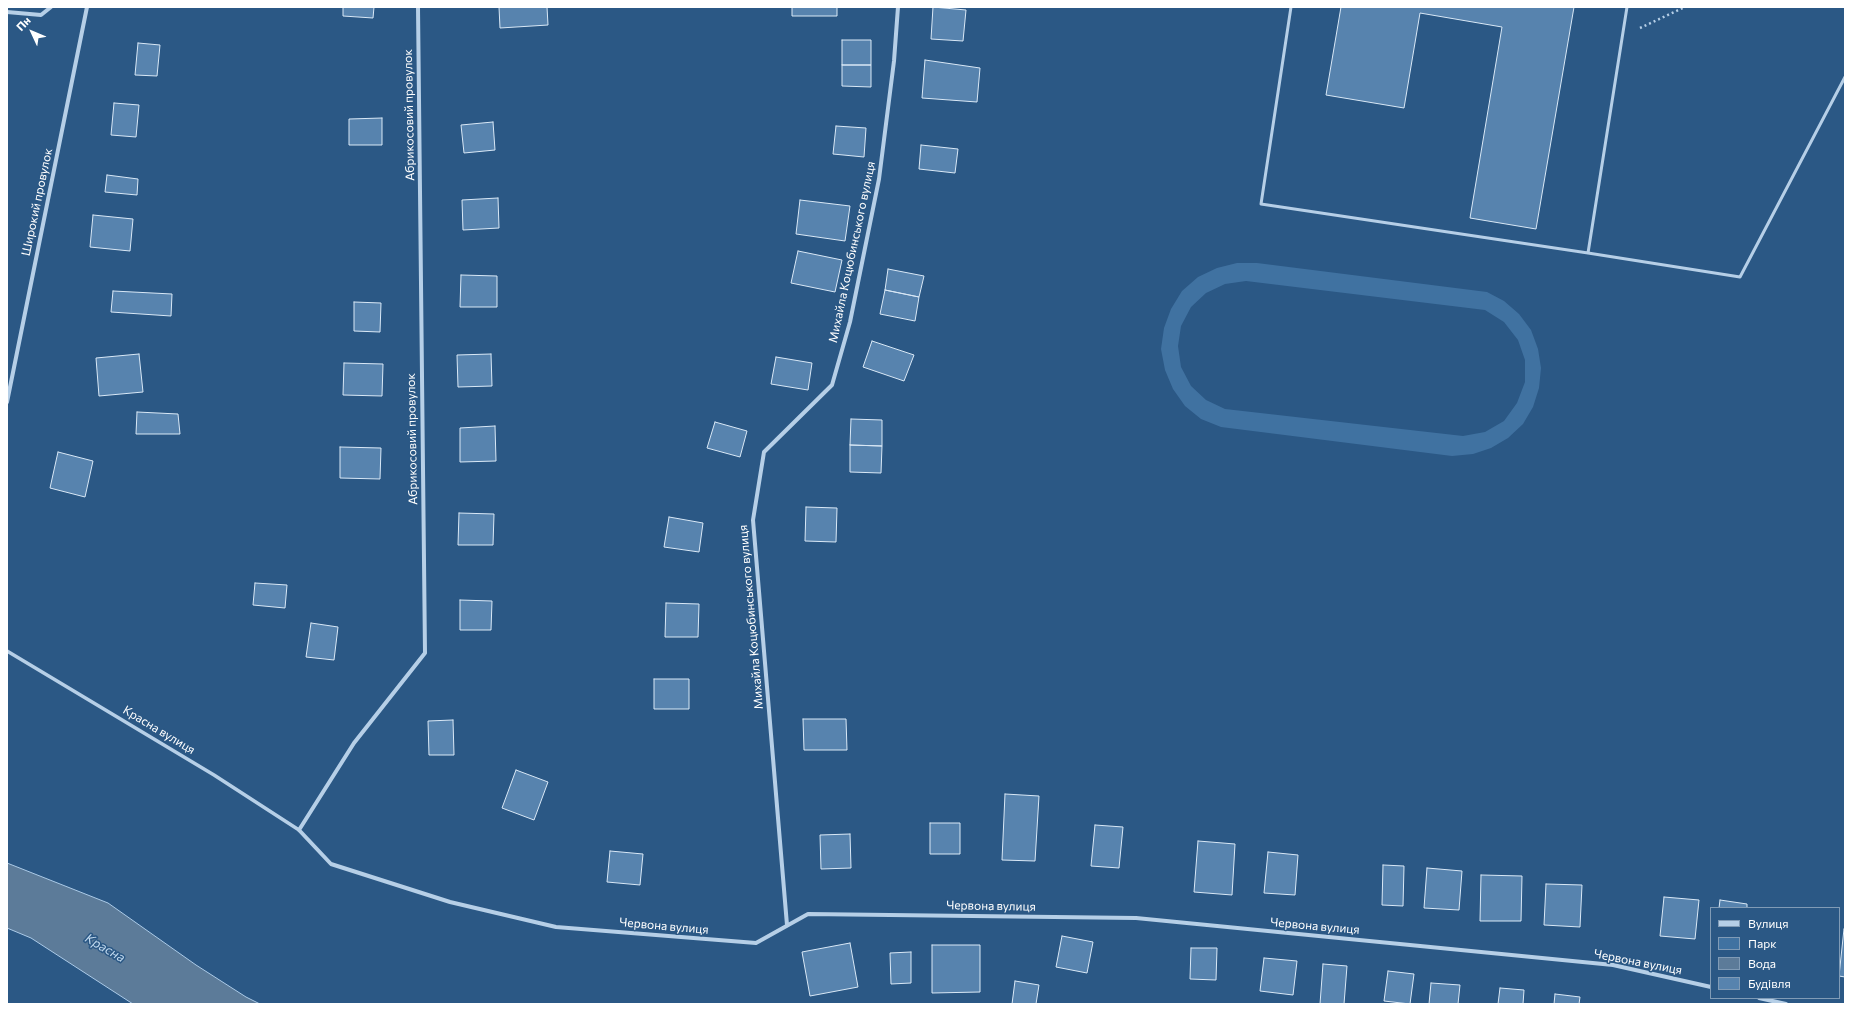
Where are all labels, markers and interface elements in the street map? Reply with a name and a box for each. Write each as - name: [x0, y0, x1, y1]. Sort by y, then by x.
- north arrow: [12, 12, 52, 52]
- text: Пн: [13, 14, 33, 33]
- street label: Абрикосовий провулок: [401, 49, 417, 181]
- street label: Широкий провулок: [19, 147, 55, 257]
- street label: Михайла Коцюбинського вулиця: [826, 160, 878, 344]
- street label: Абрикосовий провулок: [404, 373, 420, 505]
- street label: Михайла Коцюбинського вулиця: [736, 524, 766, 710]
- street label: Красна вулиця: [120, 703, 198, 757]
- street label: Червона вулиця: [946, 898, 1036, 914]
- legend: [1710, 907, 1840, 999]
- street label: Червона вулиця: [619, 915, 709, 937]
- street label: Червона вулиця: [1270, 915, 1360, 937]
- text: Вулиця: [1748, 916, 1789, 930]
- water label: Красна: [82, 930, 128, 966]
- text: Парк: [1748, 936, 1777, 950]
- street label: Червона вулиця: [1593, 946, 1683, 978]
- text: Вода: [1748, 956, 1776, 970]
- text: Будівля: [1748, 976, 1791, 990]

